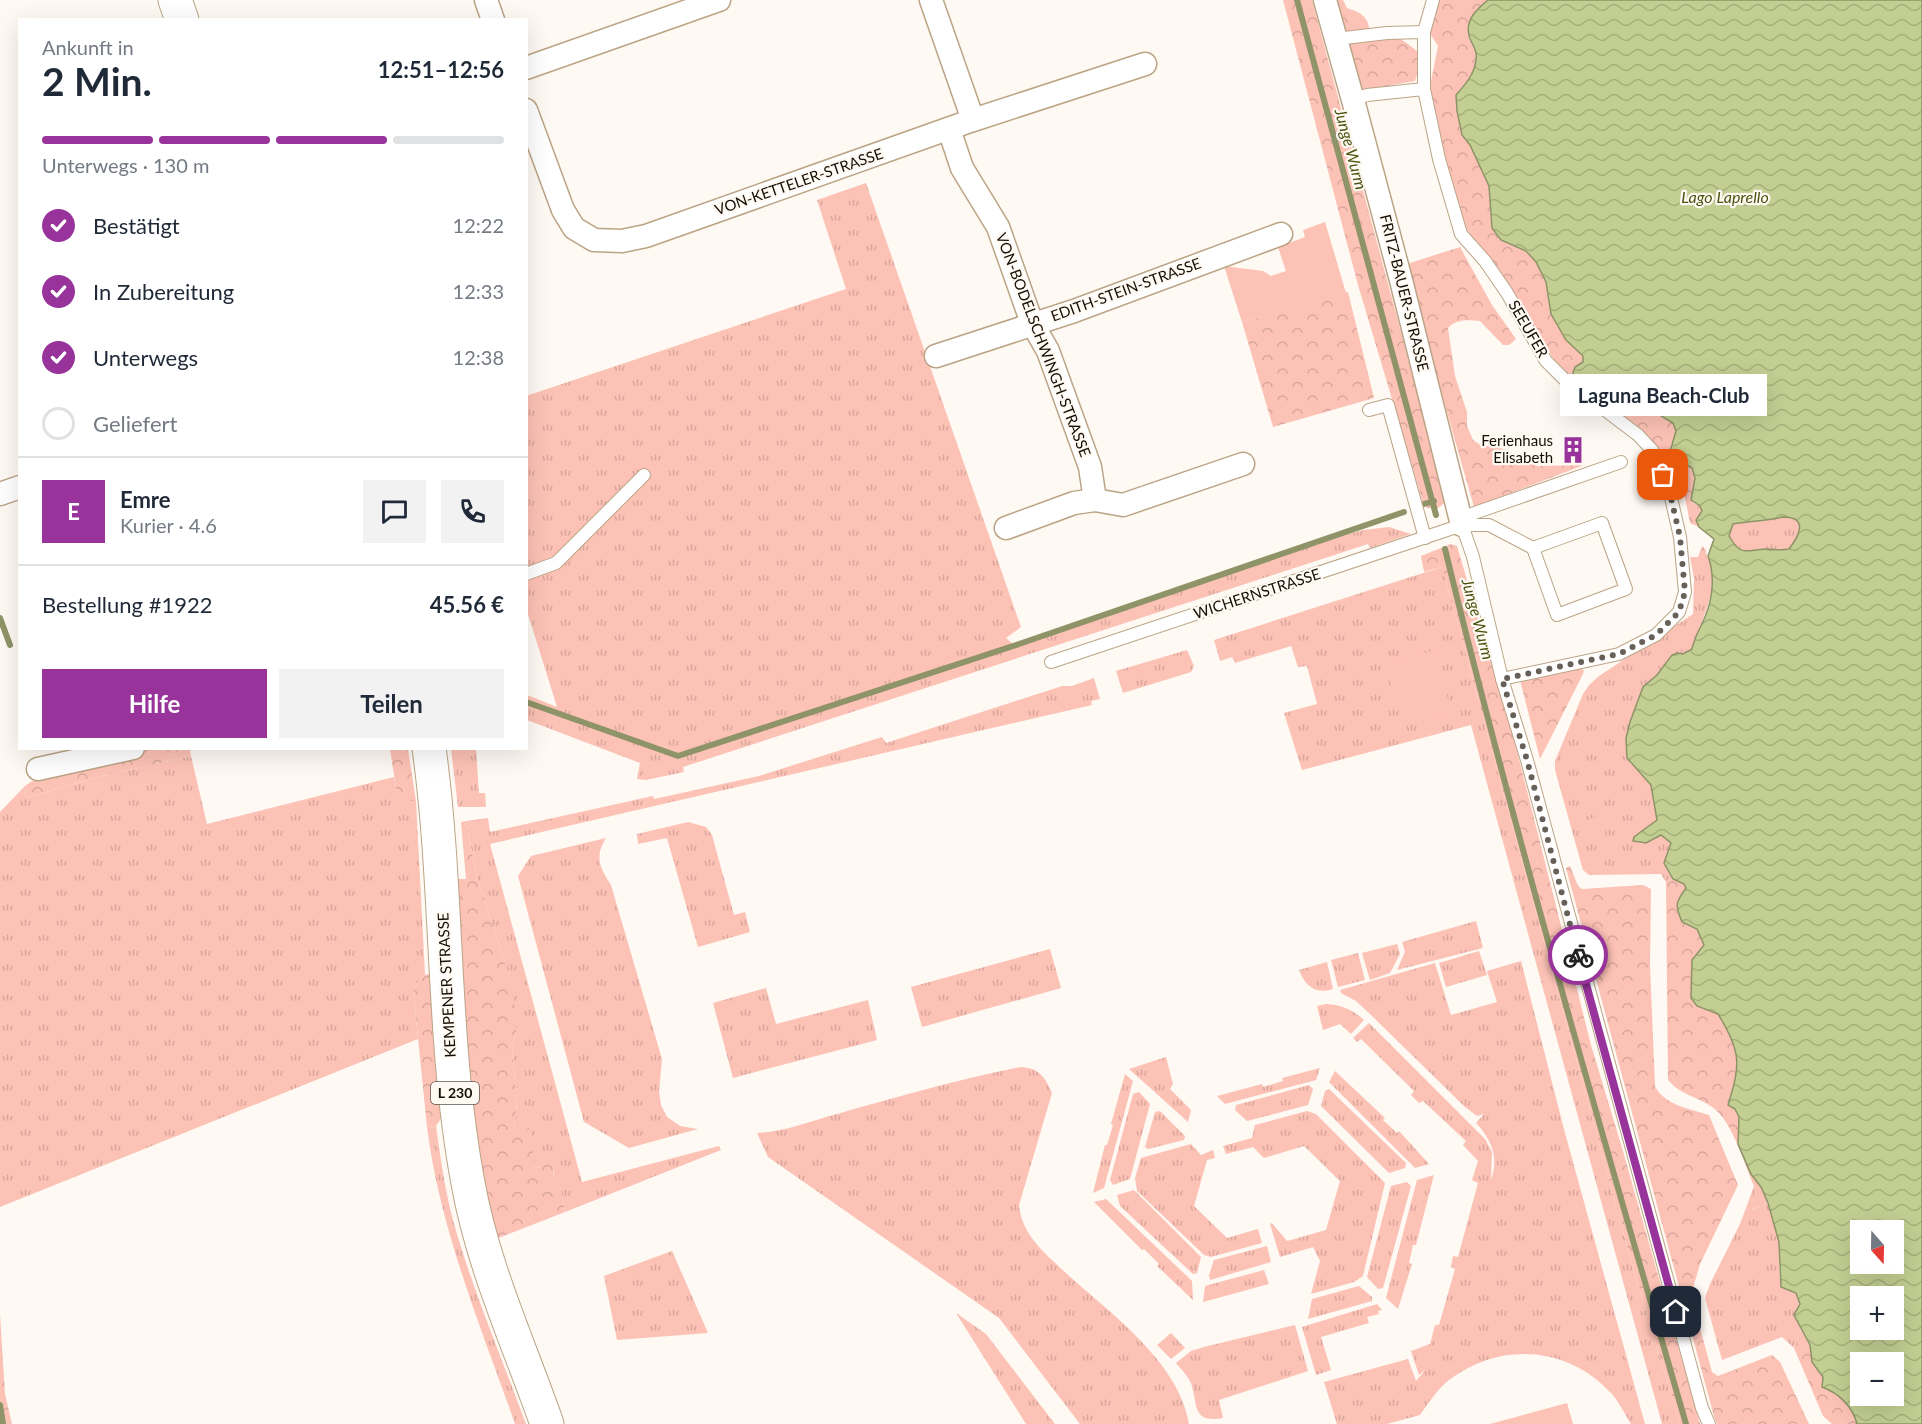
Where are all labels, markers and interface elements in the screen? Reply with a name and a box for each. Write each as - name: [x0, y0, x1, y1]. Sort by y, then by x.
- text: Ankunft in: [42, 35, 134, 59]
- text: 12:51–12:56: [378, 56, 504, 83]
- text: 2 Min.: [42, 58, 152, 104]
- water label: Junge Wurm: [1331, 105, 1371, 191]
- street label: VON-KETTELER-STRASSE: [712, 144, 885, 218]
- text: Unterwegs · 130 m: [42, 153, 209, 177]
- water label: Lago Laprello: [1681, 187, 1769, 206]
- icon: check: [42, 209, 75, 242]
- text: Bestätigt: [93, 212, 180, 239]
- street label: FRITZ-BAUER-STRASSE: [1377, 212, 1433, 373]
- text: 12:22: [453, 213, 504, 237]
- street label: VON-BODELSCHWINGH-STRASSE: [993, 230, 1095, 459]
- street label: EDITH-STEIN-STRASSE: [1048, 253, 1203, 325]
- icon: check: [42, 275, 75, 308]
- text: In Zubereitung: [93, 278, 234, 305]
- text: 12:33: [453, 279, 504, 303]
- street label: SEEUFER: [1505, 297, 1553, 361]
- icon: check: [42, 341, 75, 374]
- text: Unterwegs: [93, 344, 198, 371]
- text: 12:38: [453, 345, 504, 369]
- callout: Laguna Beach-Club: [1560, 373, 1766, 415]
- text: Laguna Beach-Club: [1578, 383, 1749, 407]
- text: Geliefert: [93, 410, 177, 437]
- place label: Ferienhaus Elisabeth: [1481, 431, 1553, 466]
- building icon: Ferienhaus Elisabeth: [1558, 435, 1588, 465]
- pin: [1637, 449, 1688, 500]
- icon: bag: [1646, 458, 1679, 491]
- button: chat: [363, 480, 426, 543]
- button: phone: [441, 480, 504, 543]
- text: Emre: [120, 486, 170, 513]
- text: E: [67, 498, 80, 525]
- text: Kurier · 4.6: [120, 513, 217, 537]
- street label: WICHERNSTRASSE: [1191, 564, 1322, 622]
- water label: Junge Wurm: [1458, 575, 1498, 661]
- text: Bestellung #1922: [42, 591, 212, 618]
- text: 45.56 €: [430, 591, 504, 618]
- button: Hilfe: [42, 669, 267, 738]
- button: Teilen: [279, 669, 504, 738]
- street label: KEMPENER STRASSE: [433, 912, 459, 1058]
- courier: [1548, 925, 1608, 985]
- icon: bike: [1562, 939, 1595, 972]
- road number: L 230: [431, 1082, 479, 1104]
- north arrow: [1850, 1220, 1904, 1274]
- map controls: [1850, 1220, 1904, 1406]
- pin: [1650, 1286, 1701, 1337]
- button: +: [1850, 1286, 1904, 1340]
- icon: home: [1659, 1295, 1692, 1328]
- button: −: [1850, 1352, 1904, 1406]

